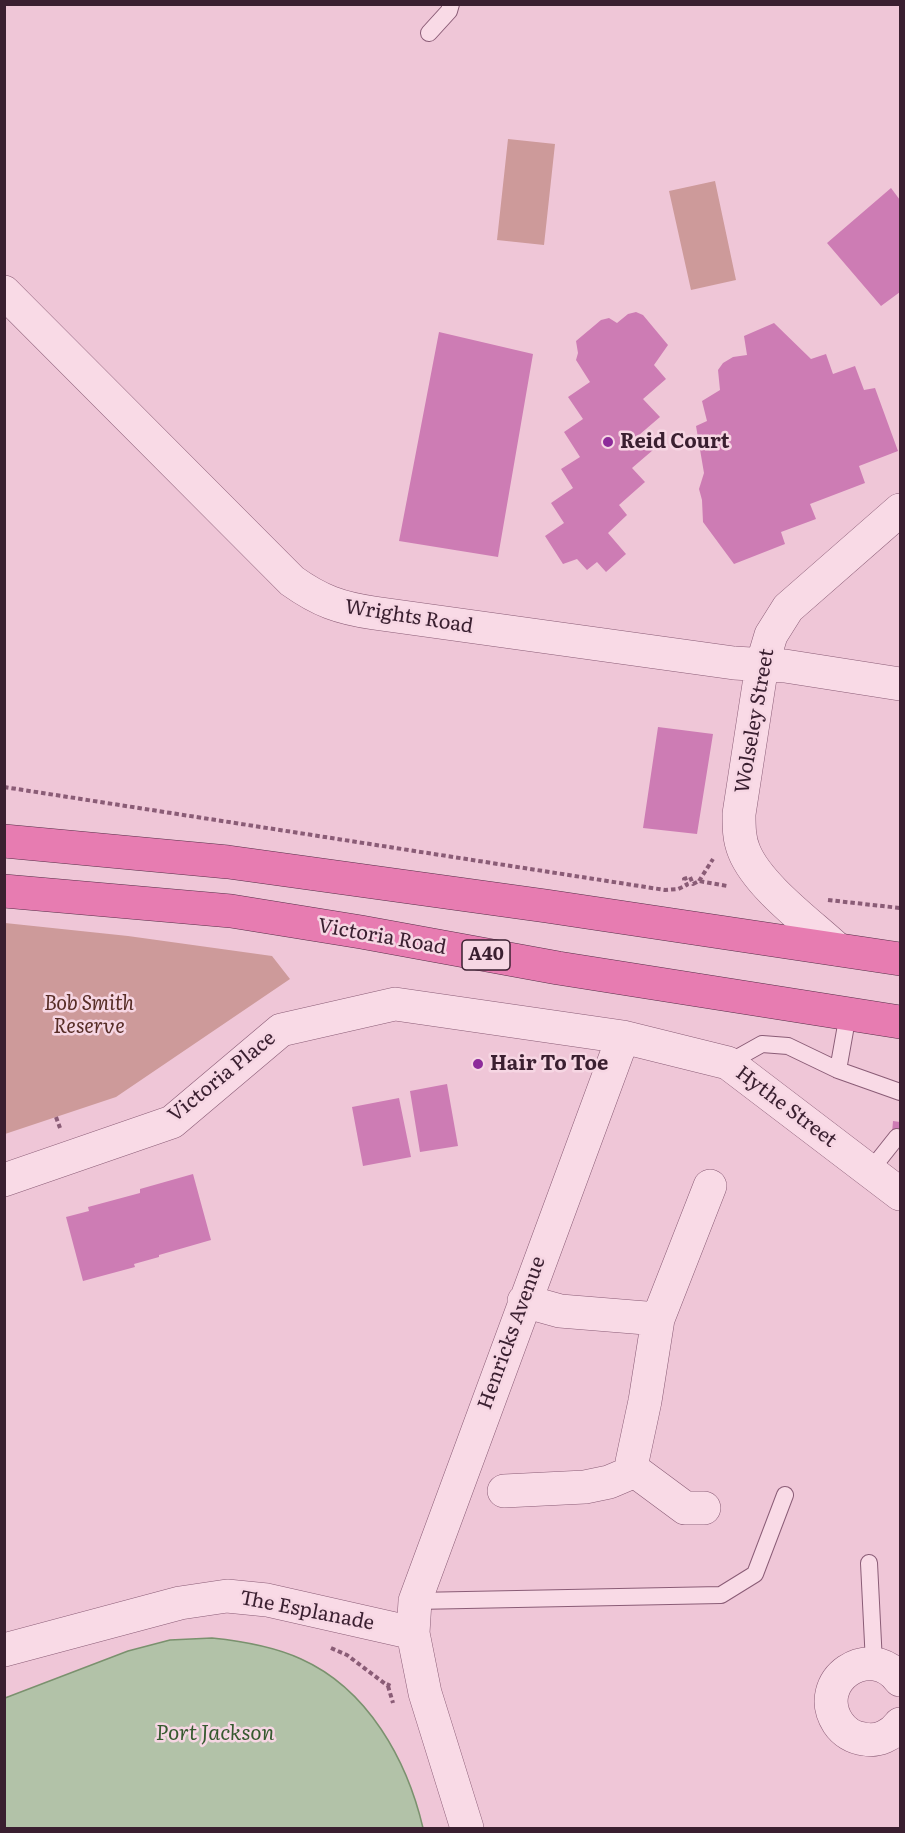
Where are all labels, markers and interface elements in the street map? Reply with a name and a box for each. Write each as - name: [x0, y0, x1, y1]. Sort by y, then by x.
- place label: Reid Court: [620, 430, 730, 454]
- marker: Reid Court: [601, 435, 615, 449]
- street label: Wrights Road: [343, 595, 475, 639]
- street label: Wolseley Street: [730, 647, 780, 795]
- street label: Victoria Road: [316, 914, 448, 960]
- road number: A40: [462, 940, 510, 970]
- park label: Bob Smith Reserve: [44, 992, 134, 1039]
- street label: Victoria Place: [163, 1026, 281, 1128]
- place label: Hair To Toe: [490, 1052, 608, 1076]
- marker: Hair To Toe: [471, 1057, 485, 1071]
- street label: Hythe Street: [731, 1061, 841, 1153]
- street label: Henricks Avenue: [473, 1253, 551, 1413]
- street label: The Esplanade: [238, 1586, 376, 1636]
- water label: Port Jackson: [156, 1721, 274, 1747]

